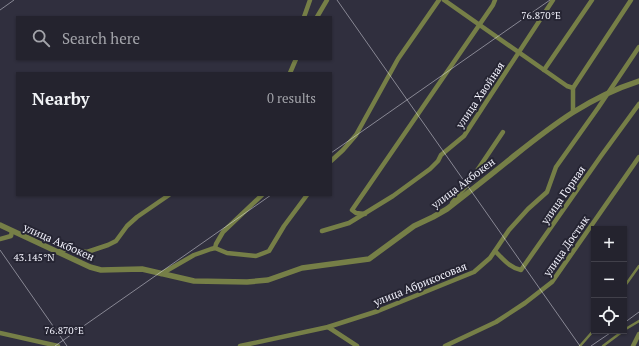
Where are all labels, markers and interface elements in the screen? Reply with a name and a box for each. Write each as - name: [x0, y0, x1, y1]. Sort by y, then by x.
- text: 76.870°E: [521, 9, 561, 22]
- search box: [16, 16, 332, 60]
- icon: search: [30, 27, 52, 49]
- text: Search here: [62, 28, 140, 48]
- street label: улица Хвойная: [452, 59, 507, 132]
- text: Nearby: [32, 87, 90, 110]
- text: 0 results: [267, 89, 316, 107]
- street label: улица Акбокен: [427, 154, 498, 212]
- street label: улица Горная: [537, 163, 588, 228]
- street label: улица Достык: [539, 213, 592, 280]
- street label: улица Акбокен: [20, 220, 97, 264]
- map controls: [591, 226, 627, 334]
- button: +: [591, 226, 627, 262]
- text: 43.145°N: [14, 251, 55, 264]
- street label: улица Абрикосовая: [370, 259, 469, 309]
- button: −: [591, 262, 627, 298]
- button: locate: [591, 298, 627, 334]
- text: 76.870°E: [44, 324, 84, 337]

